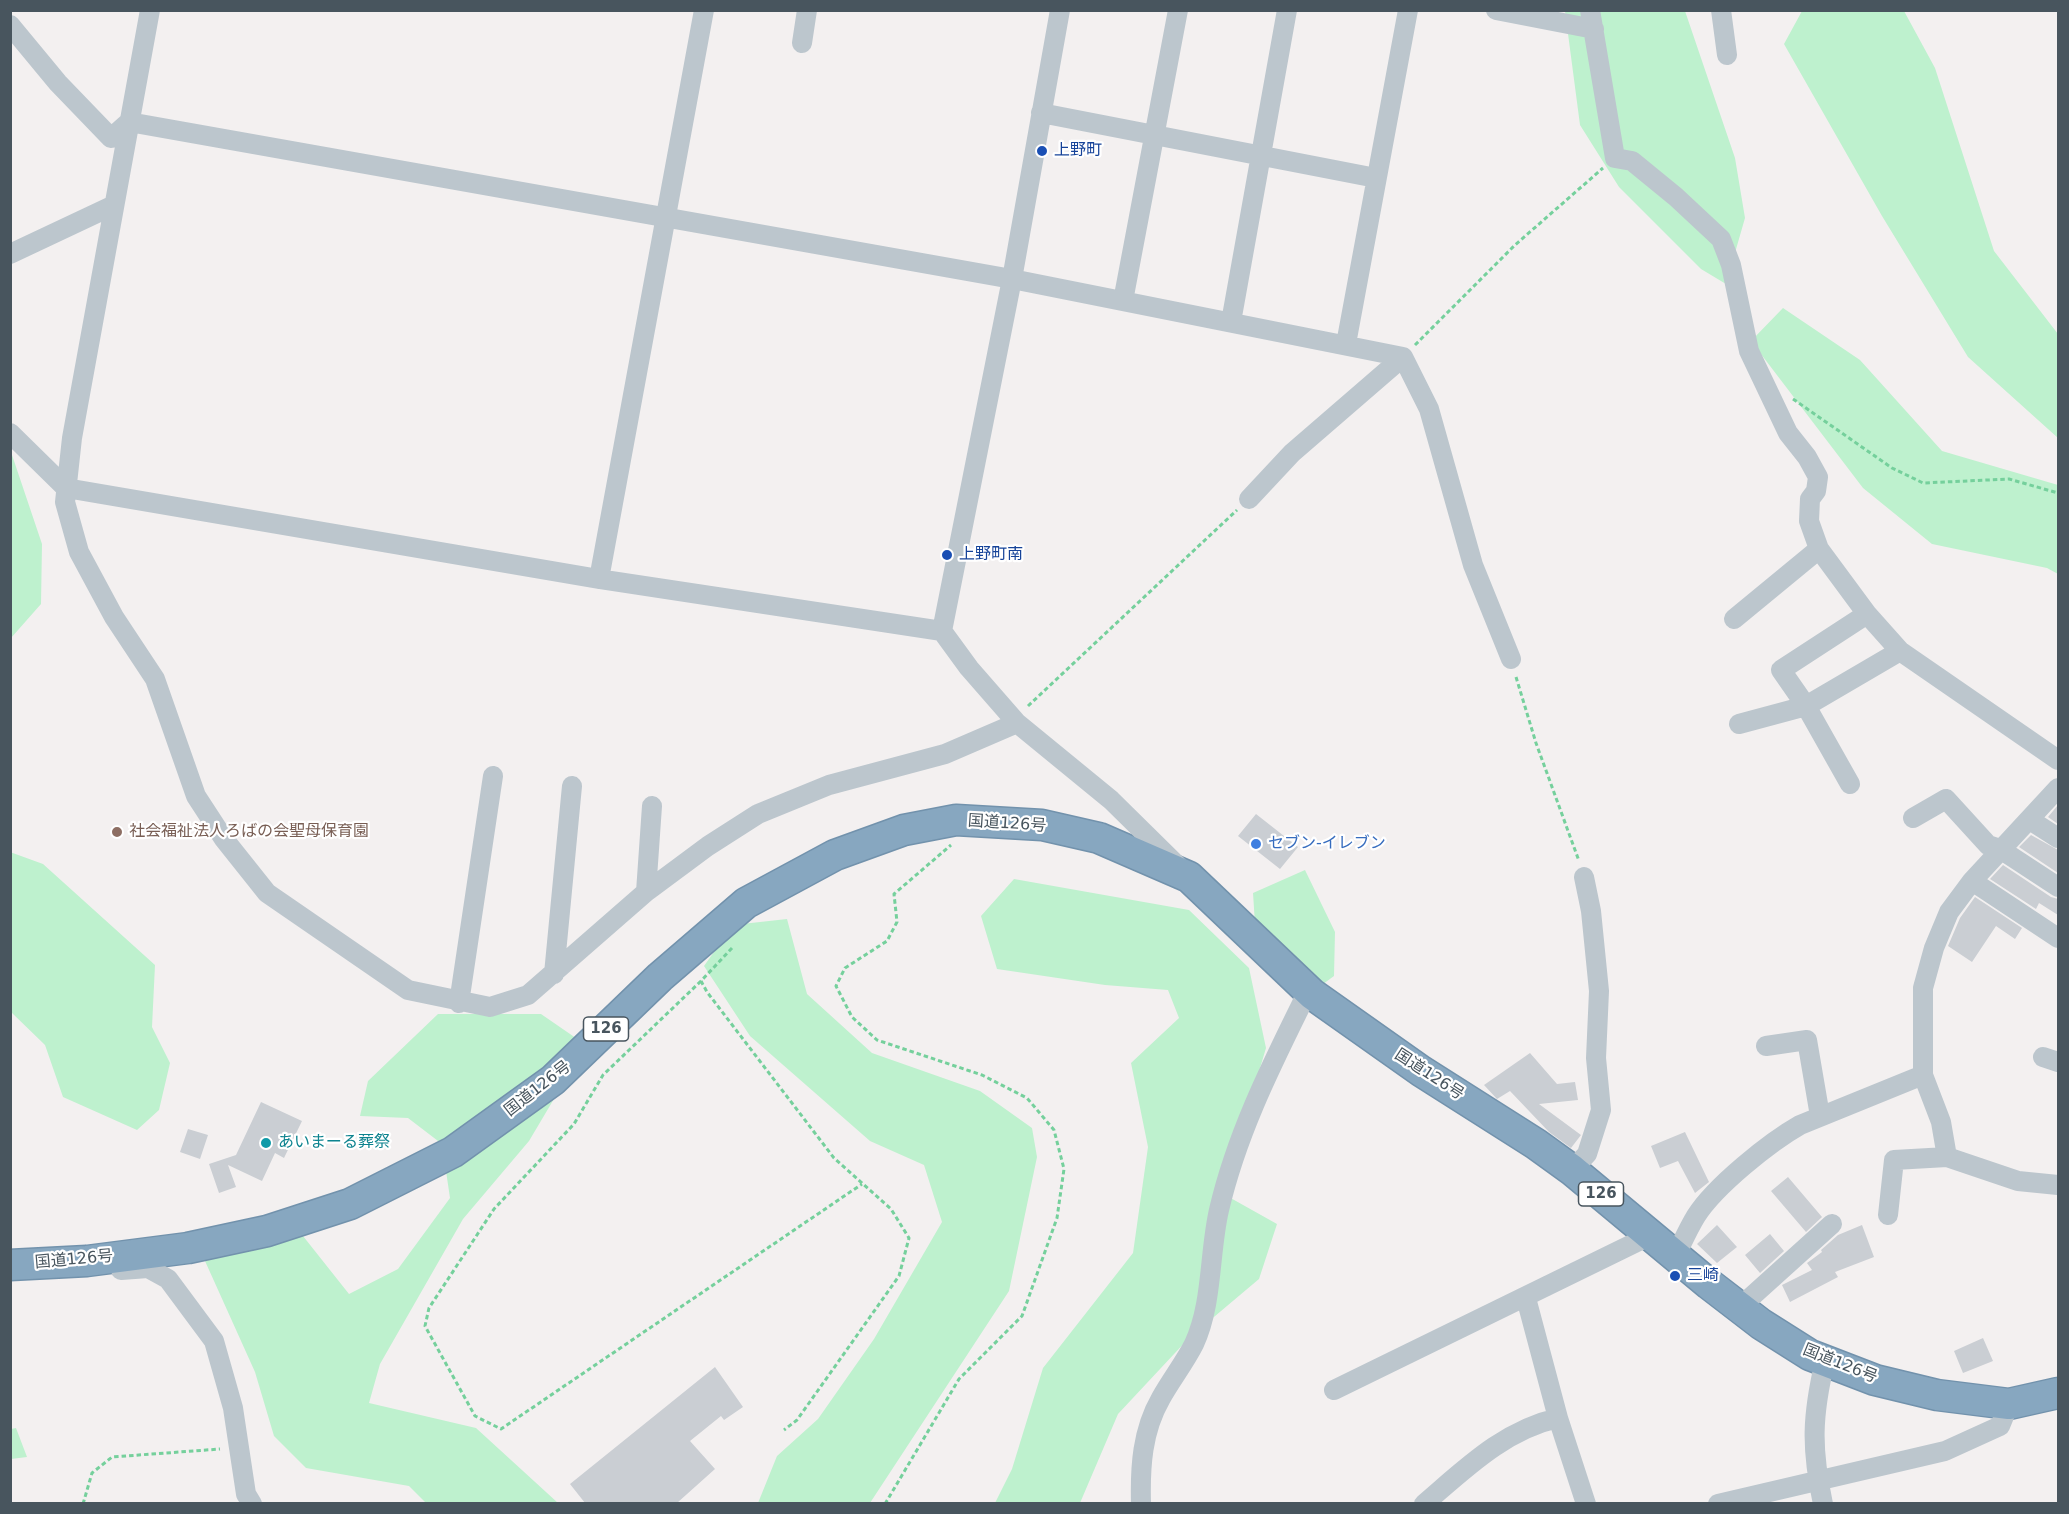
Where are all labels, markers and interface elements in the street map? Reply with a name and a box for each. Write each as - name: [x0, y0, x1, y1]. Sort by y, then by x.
- place label: 上野町: [1054, 141, 1102, 161]
- marker: 上野町: [1035, 144, 1049, 158]
- place label: 上野町南: [959, 545, 1023, 565]
- marker: 上野町南: [940, 548, 954, 562]
- street label: 国道126号: [967, 812, 1047, 836]
- place label: 社会福祉法人ろばの会聖母保育園: [129, 822, 369, 842]
- marker: 社会福祉法人ろばの会聖母保育園: [110, 825, 124, 839]
- place label: セブン-イレブン: [1268, 834, 1386, 854]
- marker: セブン-イレブン: [1249, 837, 1263, 851]
- road number: 126: [584, 1017, 628, 1041]
- street label: 国道126号: [1391, 1046, 1467, 1104]
- street label: 国道126号: [501, 1057, 575, 1121]
- place label: あいまーる葬祭: [278, 1133, 390, 1153]
- marker: あいまーる葬祭: [259, 1136, 273, 1150]
- road number: 126: [1578, 1182, 1624, 1206]
- street label: 国道126号: [34, 1247, 114, 1273]
- place label: 三崎: [1687, 1266, 1719, 1286]
- marker: 三崎: [1668, 1269, 1682, 1283]
- street label: 国道126号: [1800, 1340, 1880, 1388]

